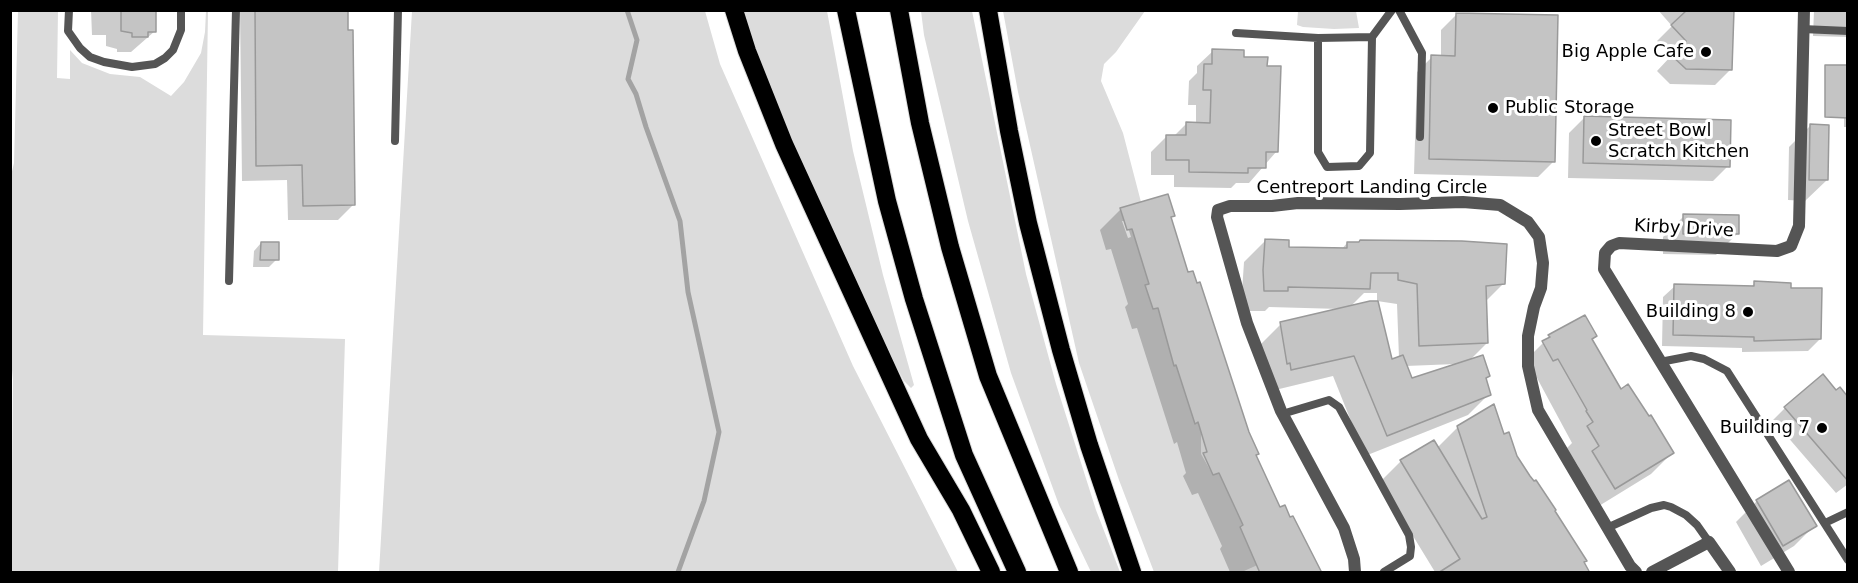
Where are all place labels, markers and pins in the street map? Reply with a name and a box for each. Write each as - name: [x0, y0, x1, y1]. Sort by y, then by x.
- place label: Big Apple Cafe: [1562, 41, 1694, 63]
- marker: Big Apple Cafe: [1699, 45, 1713, 59]
- place label: Public Storage: [1505, 97, 1634, 119]
- marker: Public Storage: [1486, 101, 1500, 115]
- place label: Street Bowl Scratch Kitchen: [1608, 120, 1749, 162]
- marker: Street Bowl Scratch Kitchen: [1589, 134, 1603, 148]
- place label: Building 8: [1646, 301, 1736, 323]
- marker: Building 8: [1741, 305, 1755, 319]
- place label: Building 7: [1720, 417, 1810, 439]
- marker: Building 7: [1815, 421, 1829, 435]

